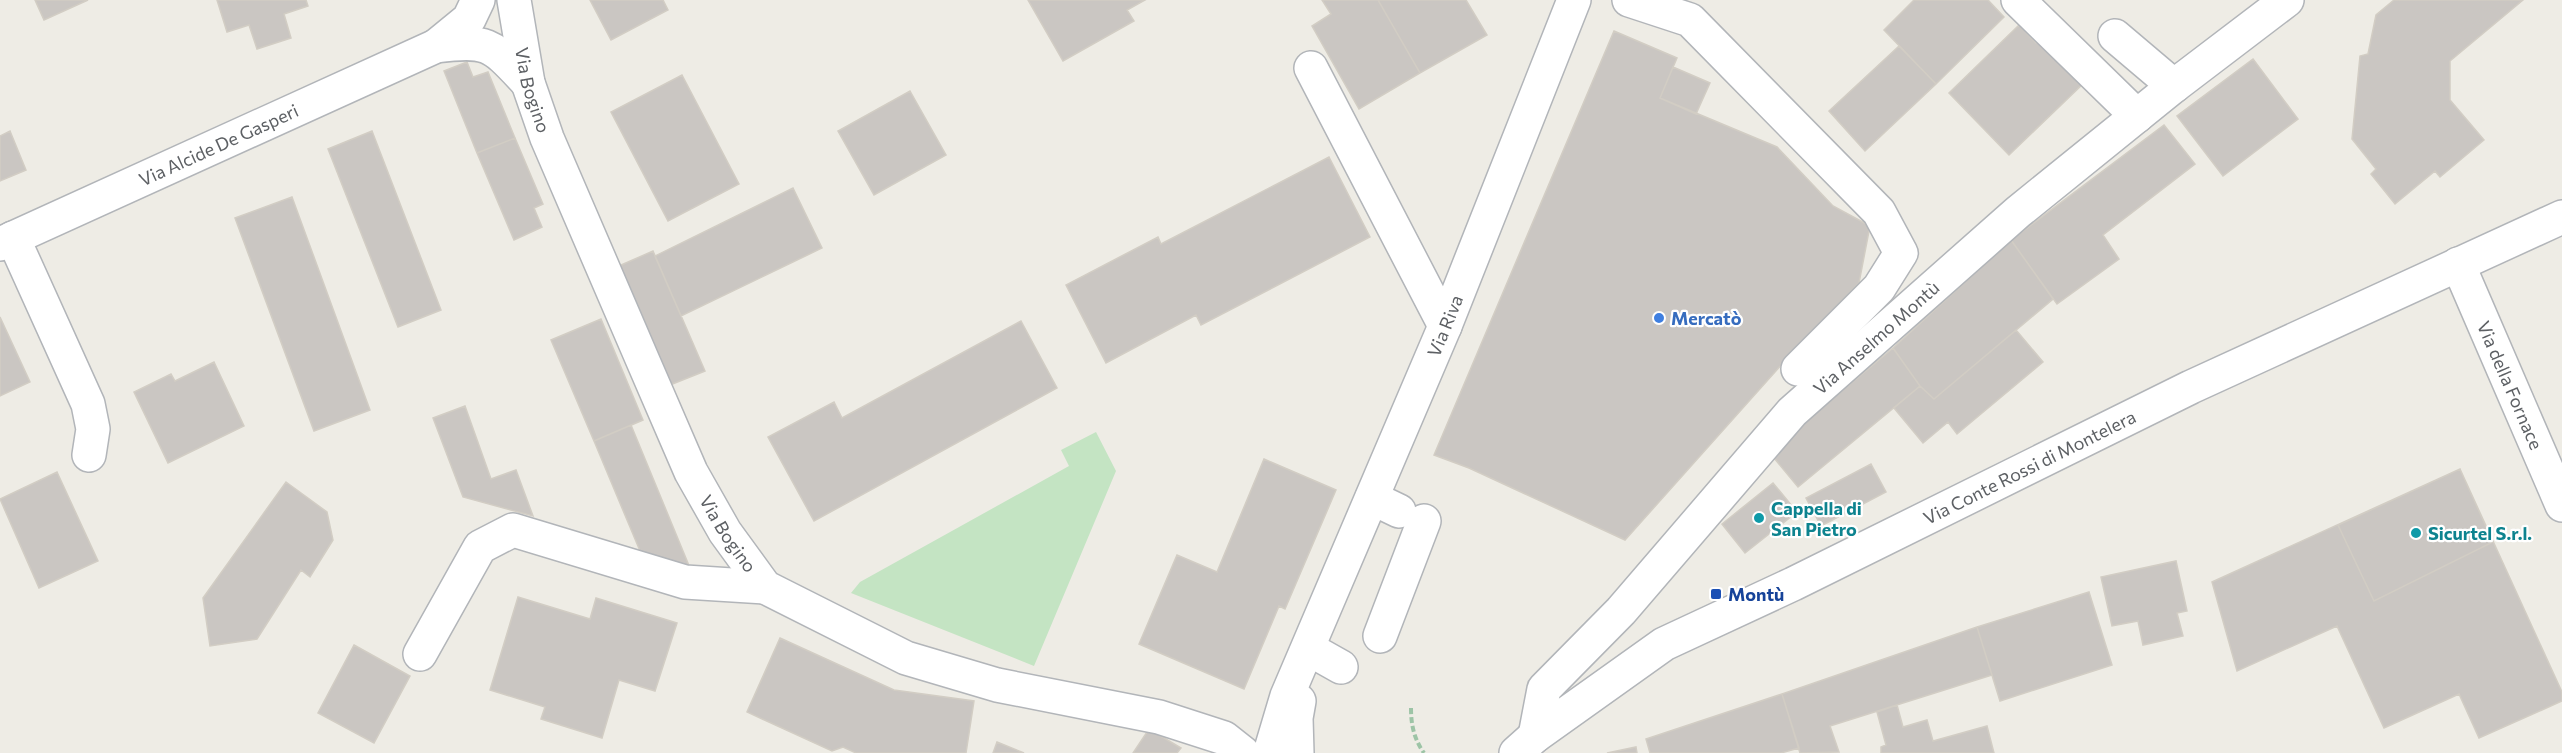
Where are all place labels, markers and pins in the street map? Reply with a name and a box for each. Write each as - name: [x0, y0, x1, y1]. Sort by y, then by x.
- place label: Mercatò: [1671, 307, 1742, 329]
- marker: Mercatò: [1652, 311, 1666, 325]
- place label: Cappella di San Pietro: [1771, 497, 1862, 540]
- marker: Cappella di San Pietro: [1752, 511, 1766, 525]
- place label: Sicurtel S.r.l.: [2428, 522, 2532, 544]
- marker: Sicurtel S.r.l.: [2409, 526, 2423, 540]
- place label: Montù: [1728, 583, 1784, 605]
- marker: Montù: [1709, 587, 1723, 601]

